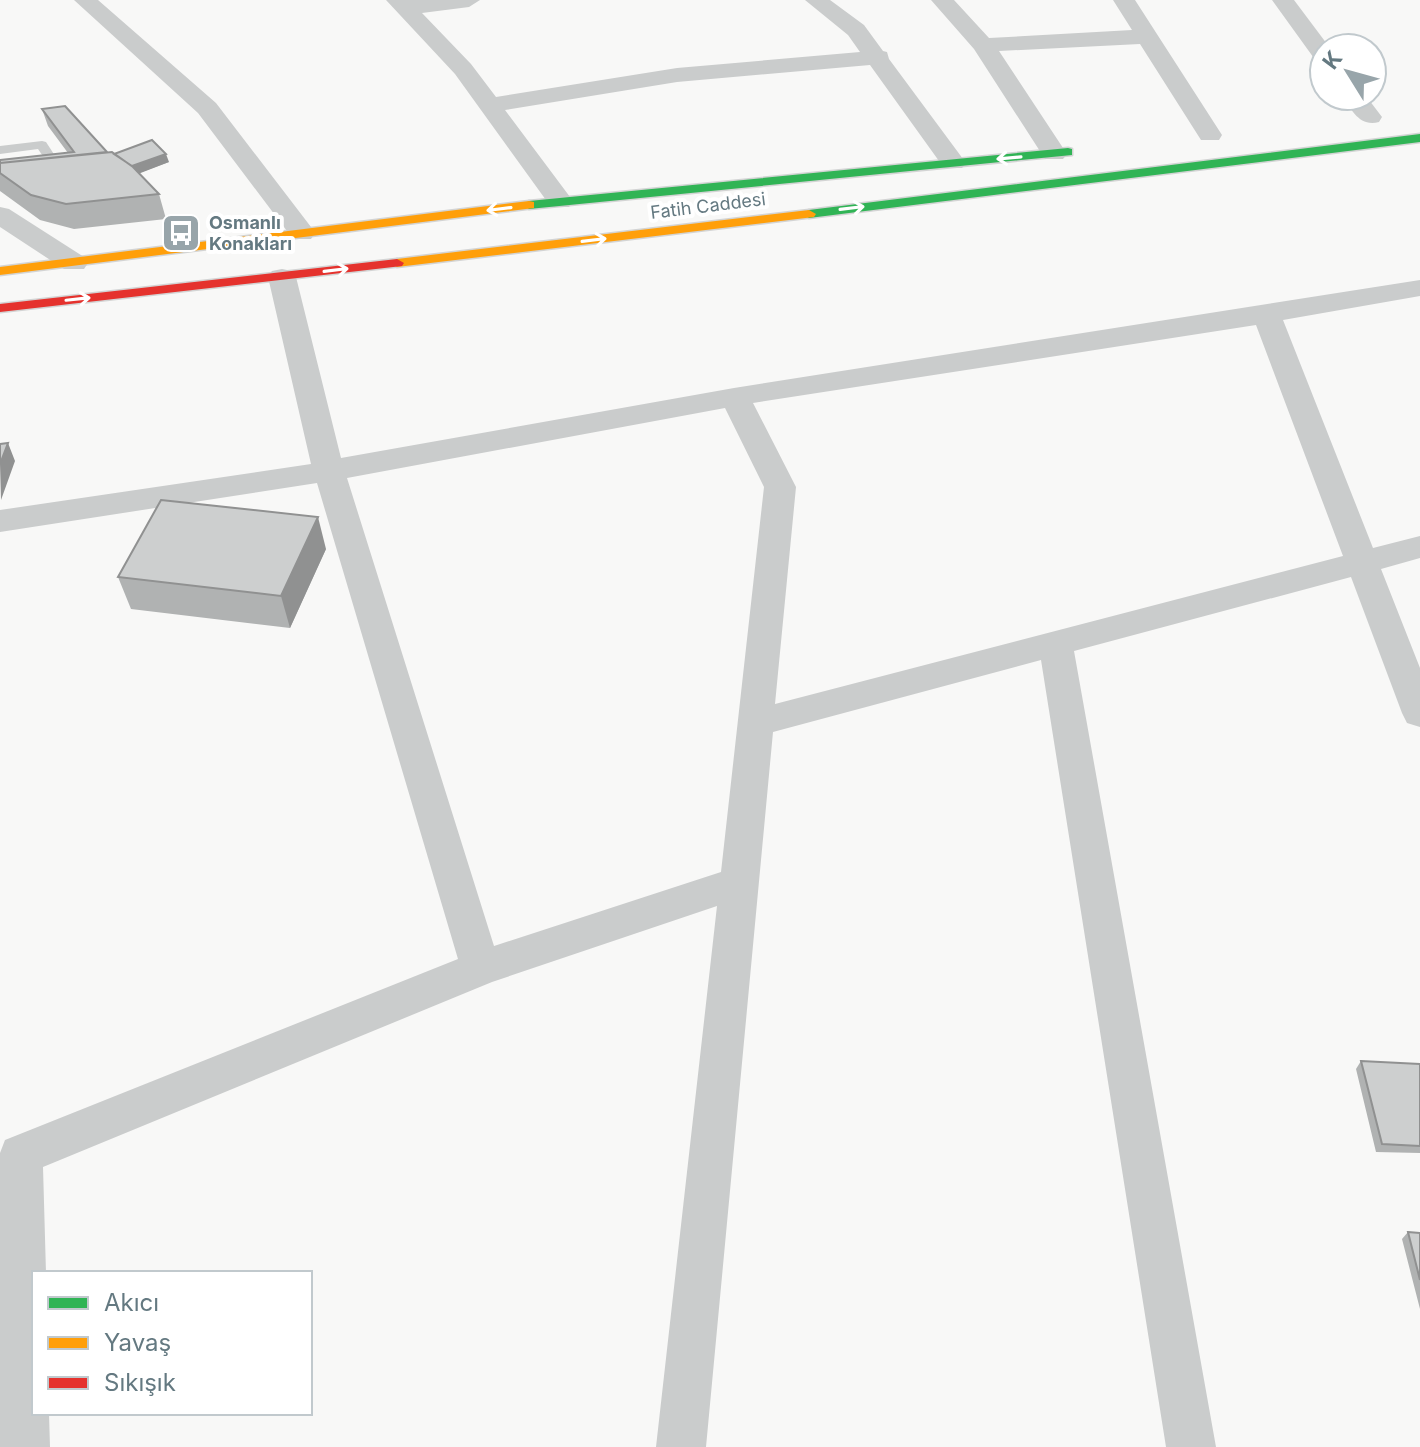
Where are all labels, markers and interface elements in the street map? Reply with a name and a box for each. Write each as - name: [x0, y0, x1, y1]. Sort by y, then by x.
- north arrow: [1308, 32, 1388, 112]
- text: K: [1317, 46, 1347, 74]
- one-way arrow: [996, 151, 1023, 166]
- street label: Fatih Caddesi: [649, 188, 767, 223]
- one-way arrow: [487, 201, 513, 216]
- one-way arrow: [838, 201, 865, 216]
- bus stop icon: Osmanlı Konakları: [160, 212, 202, 254]
- place label: Osmanlı Konakları: [209, 212, 292, 254]
- one-way arrow: [581, 232, 606, 247]
- one-way arrow: [322, 263, 349, 278]
- one-way arrow: [64, 292, 90, 307]
- legend: [32, 1271, 312, 1415]
- text: Akıcı: [104, 1288, 159, 1317]
- text: Yavaş: [104, 1328, 171, 1357]
- text: Sıkışık: [104, 1368, 176, 1397]

